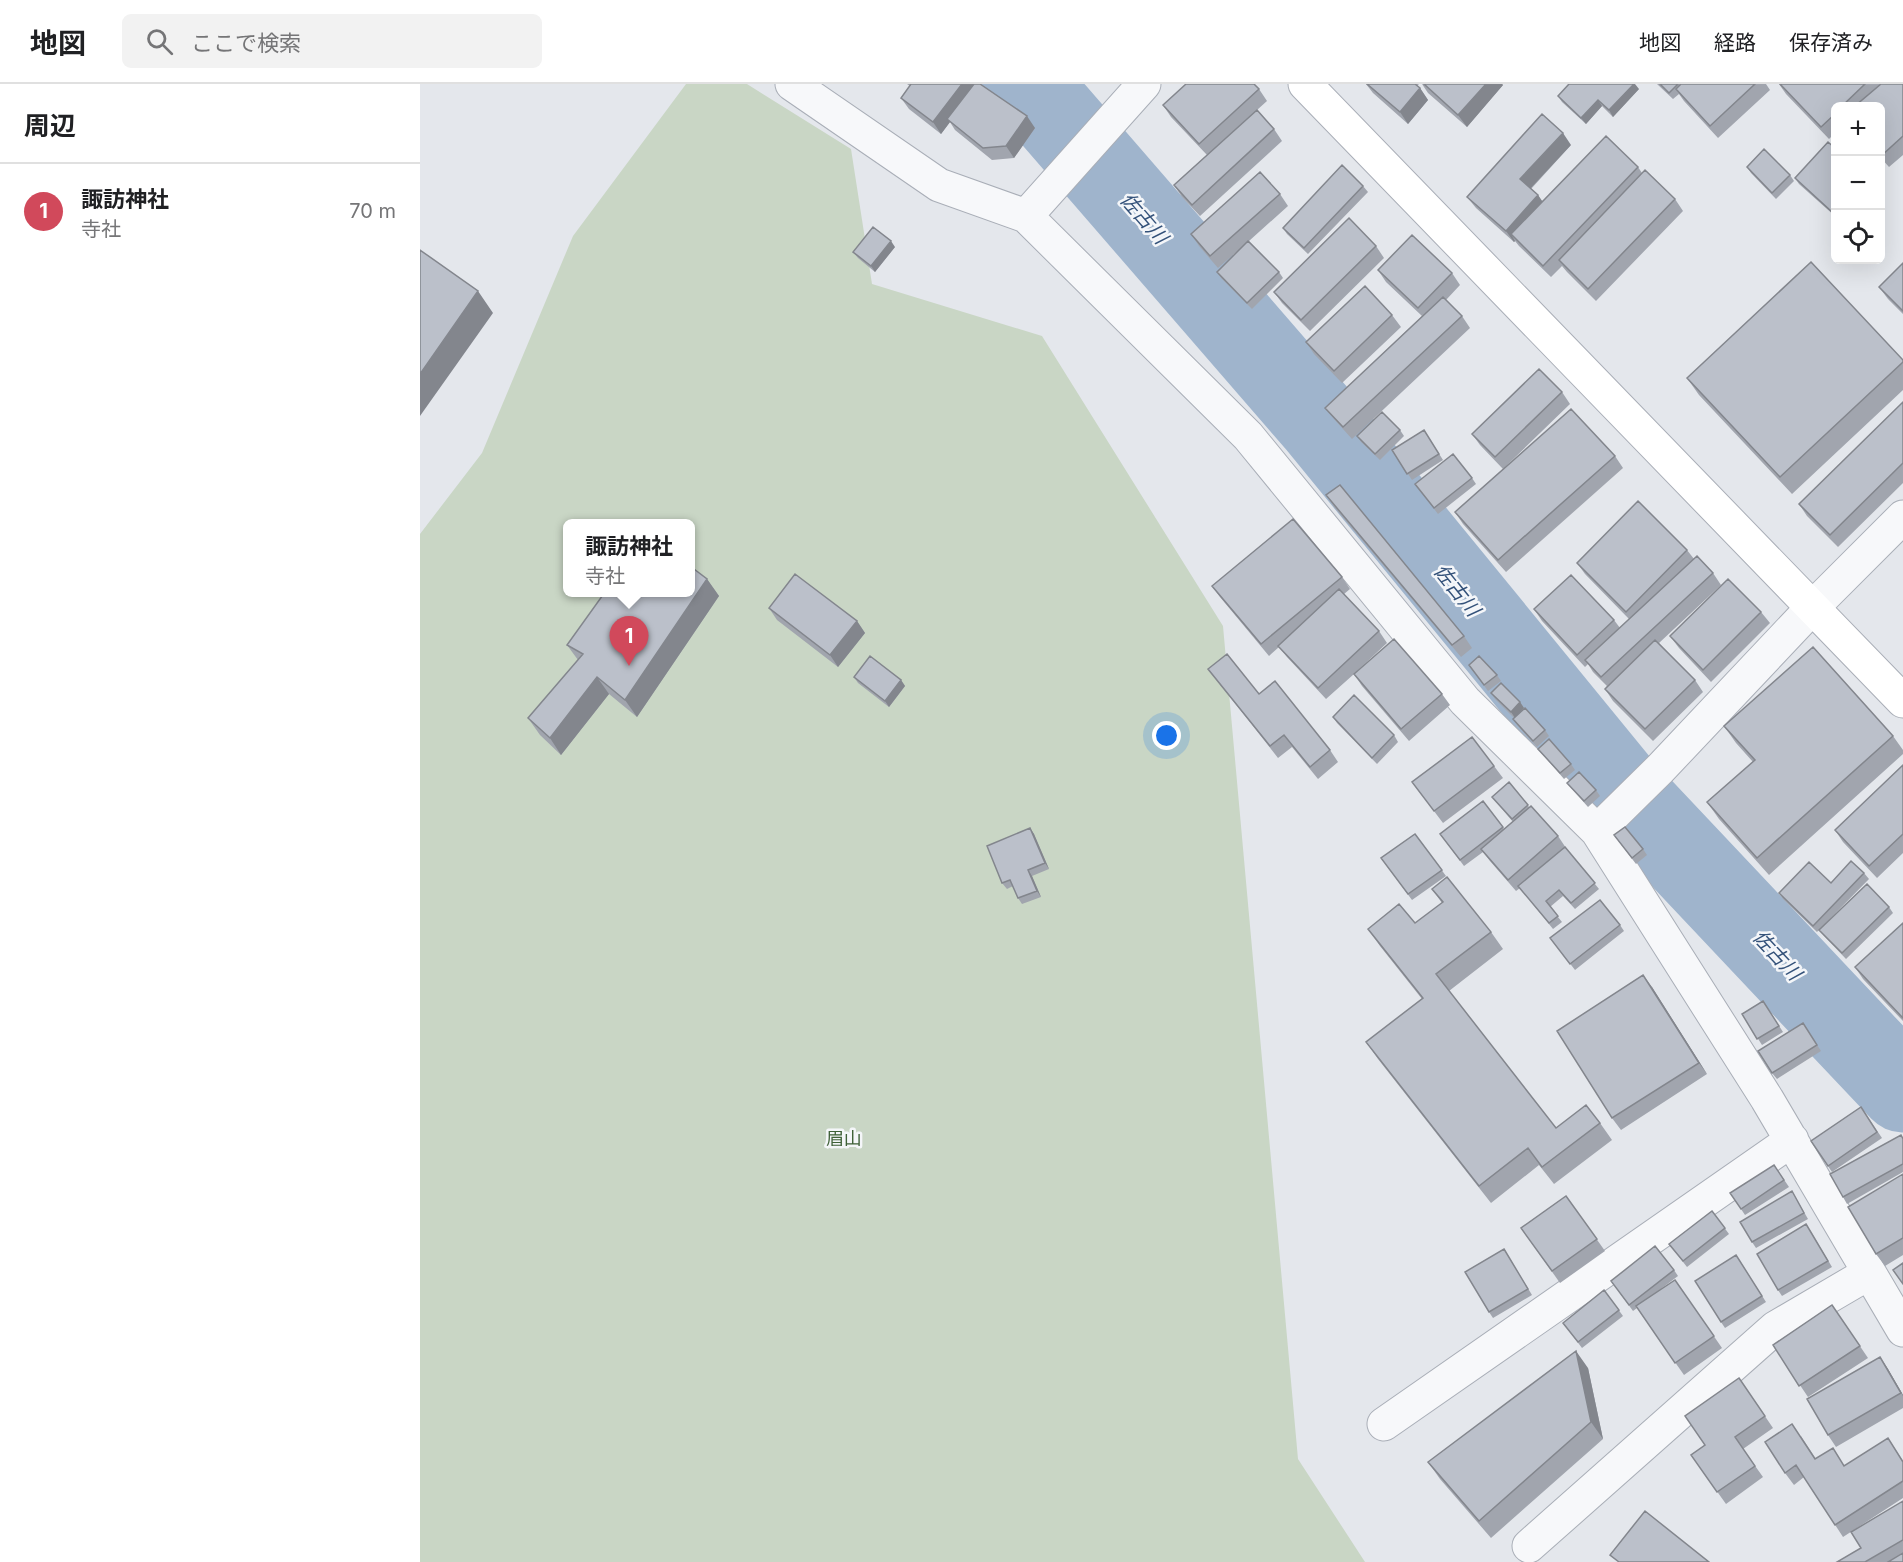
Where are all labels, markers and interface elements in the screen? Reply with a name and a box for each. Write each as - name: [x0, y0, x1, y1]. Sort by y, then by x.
- search box: [122, 14, 542, 68]
- icon: search: [143, 25, 176, 58]
- text: 地図: [30, 26, 86, 60]
- text: ここで検索: [191, 30, 301, 56]
- text: 地図: [1639, 30, 1681, 55]
- text: 経路: [1714, 30, 1756, 55]
- text: 保存済み: [1789, 30, 1873, 55]
- map controls: [1831, 102, 1885, 264]
- button: +: [1831, 102, 1885, 156]
- text: 周辺: [24, 110, 76, 141]
- button: −: [1831, 156, 1885, 210]
- text: 諏訪神社: [81, 186, 169, 212]
- water label: 佐古川: [1115, 187, 1174, 250]
- text: 1: [39, 199, 48, 223]
- text: 70 m: [349, 199, 396, 223]
- button: locate: [1831, 210, 1885, 264]
- text: 寺社: [81, 217, 121, 241]
- popup: [563, 519, 695, 597]
- text: 諏訪神社: [585, 533, 673, 559]
- water label: 佐古川: [1429, 559, 1486, 622]
- text: 寺社: [585, 564, 625, 588]
- pin: 1: [610, 616, 648, 666]
- your location: [1152, 721, 1181, 750]
- water label: 佐古川: [1748, 925, 1808, 987]
- park label: 眉山: [826, 1128, 862, 1149]

